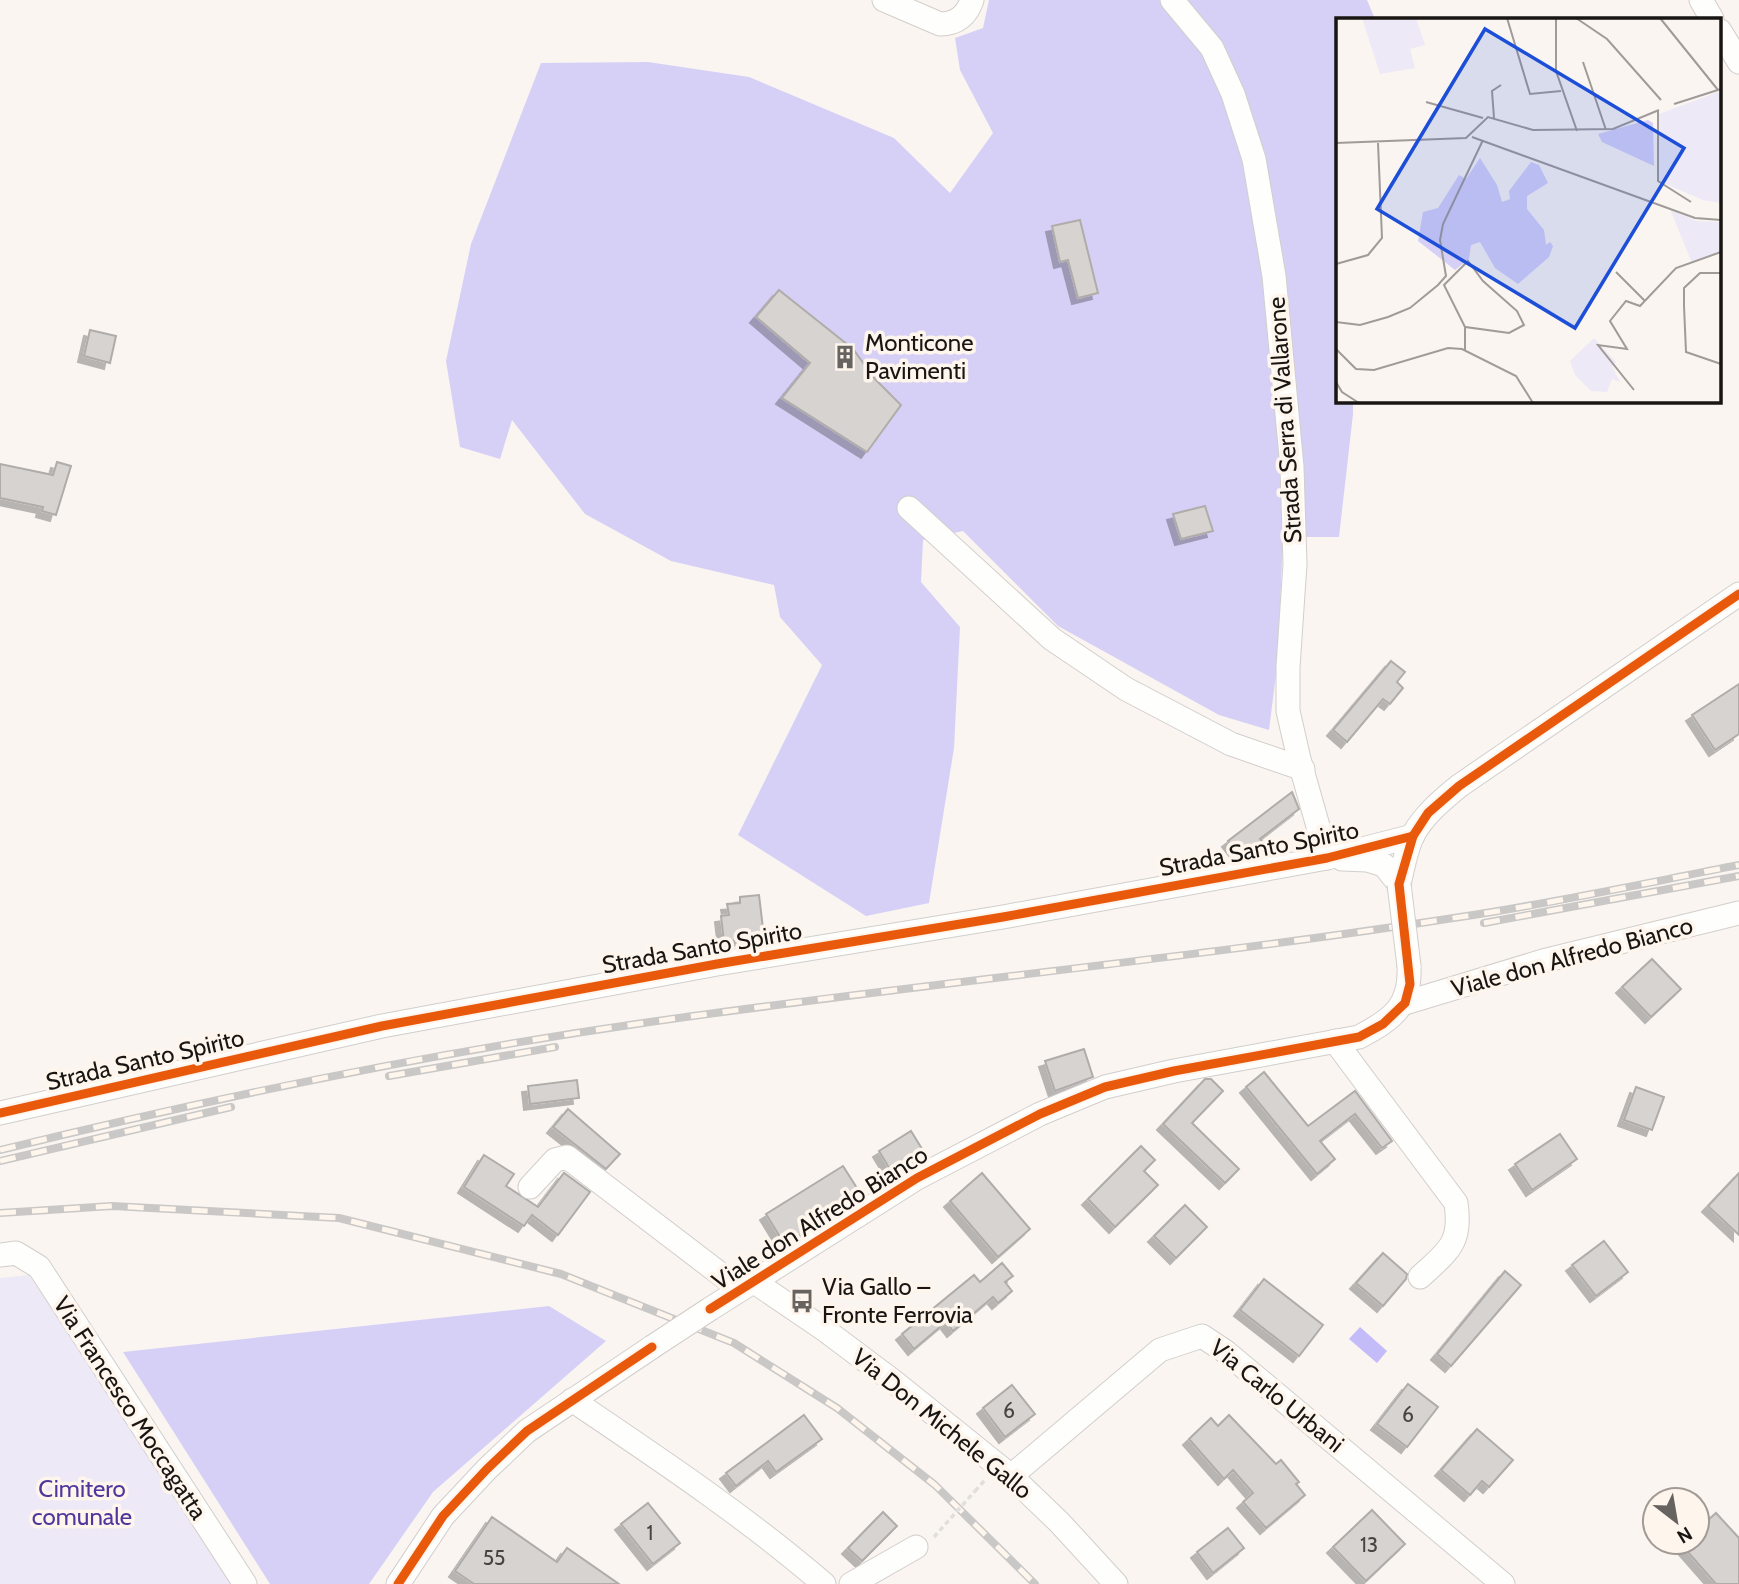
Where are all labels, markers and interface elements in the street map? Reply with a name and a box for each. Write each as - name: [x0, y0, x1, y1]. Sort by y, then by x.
- inset map: [1336, 18, 1722, 402]
- street label: Strada Serra di Vallarone: [1261, 296, 1308, 544]
- place label: Monticone Pavimenti: [865, 328, 973, 385]
- building icon: Monticone Pavimenti: [831, 343, 859, 371]
- street label: Strada Santo Spirito: [1157, 815, 1361, 882]
- street label: Viale don Alfredo Bianco: [1448, 910, 1696, 1003]
- street label: Strada Santo Spirito: [600, 916, 804, 979]
- street label: Strada Santo Spirito: [43, 1023, 247, 1096]
- street label: Viale don Alfredo Bianco: [707, 1139, 933, 1296]
- place label: Via Gallo – Fronte Ferrovia: [822, 1272, 973, 1329]
- bus stop icon: Via Gallo – Fronte Ferrovia: [788, 1287, 816, 1315]
- street label: Via Francesco Moccagatta: [47, 1291, 214, 1525]
- street label: Via Carlo Urbani: [1205, 1333, 1350, 1458]
- street label: Via Don Michele Gallo: [847, 1342, 1038, 1505]
- house number: 6: [1003, 1398, 1015, 1423]
- house number: 6: [1402, 1402, 1414, 1427]
- park label: Cimitero comunale: [32, 1474, 132, 1531]
- north arrow: [1641, 1486, 1711, 1556]
- house number: 1: [647, 1520, 653, 1545]
- text: N: [1673, 1522, 1696, 1548]
- house number: 13: [1360, 1532, 1378, 1557]
- house number: 55: [483, 1545, 505, 1570]

